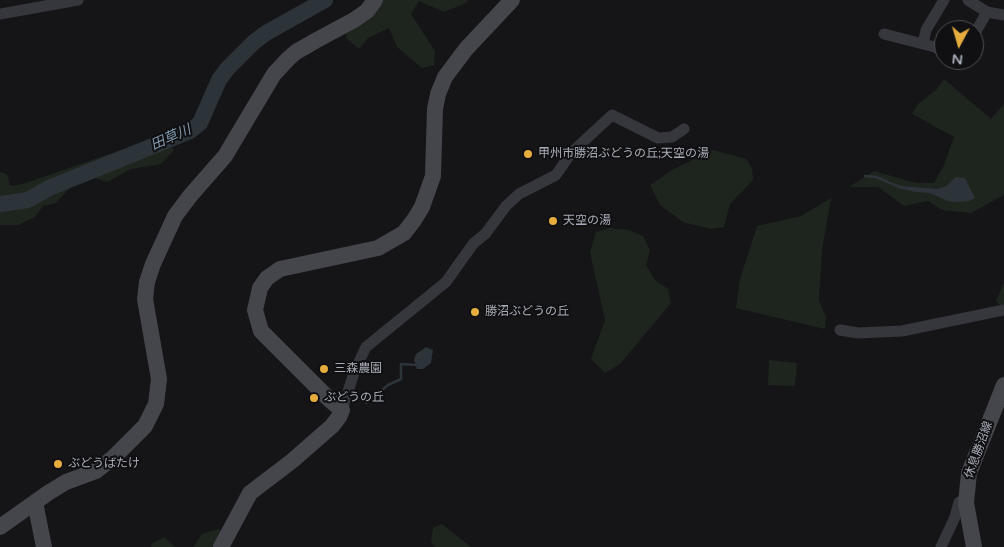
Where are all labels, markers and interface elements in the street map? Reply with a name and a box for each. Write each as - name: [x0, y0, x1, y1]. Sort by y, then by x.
- north arrow: [934, 20, 984, 70]
- text: N: [951, 50, 964, 68]
- water label: 田草川: [148, 122, 194, 154]
- place label: 甲州市勝沼ぶどうの丘;天空の湯: [538, 147, 709, 161]
- marker: 甲州市勝沼ぶどうの丘;天空の湯: [522, 148, 534, 160]
- place label: 天空の湯: [563, 214, 611, 228]
- marker: 天空の湯: [547, 215, 559, 227]
- place label: 勝沼ぶどうの丘: [485, 305, 569, 319]
- marker: 勝沼ぶどうの丘: [469, 306, 481, 318]
- place label: 三森農園: [334, 362, 382, 376]
- marker: 三森農園: [318, 363, 330, 375]
- place label: ぶどうの丘: [324, 391, 384, 405]
- marker: ぶどうの丘: [308, 392, 320, 404]
- street label: 休息勝沼線: [962, 419, 996, 481]
- place label: ぶどうばたけ: [68, 457, 140, 471]
- marker: ぶどうばたけ: [52, 458, 64, 470]

